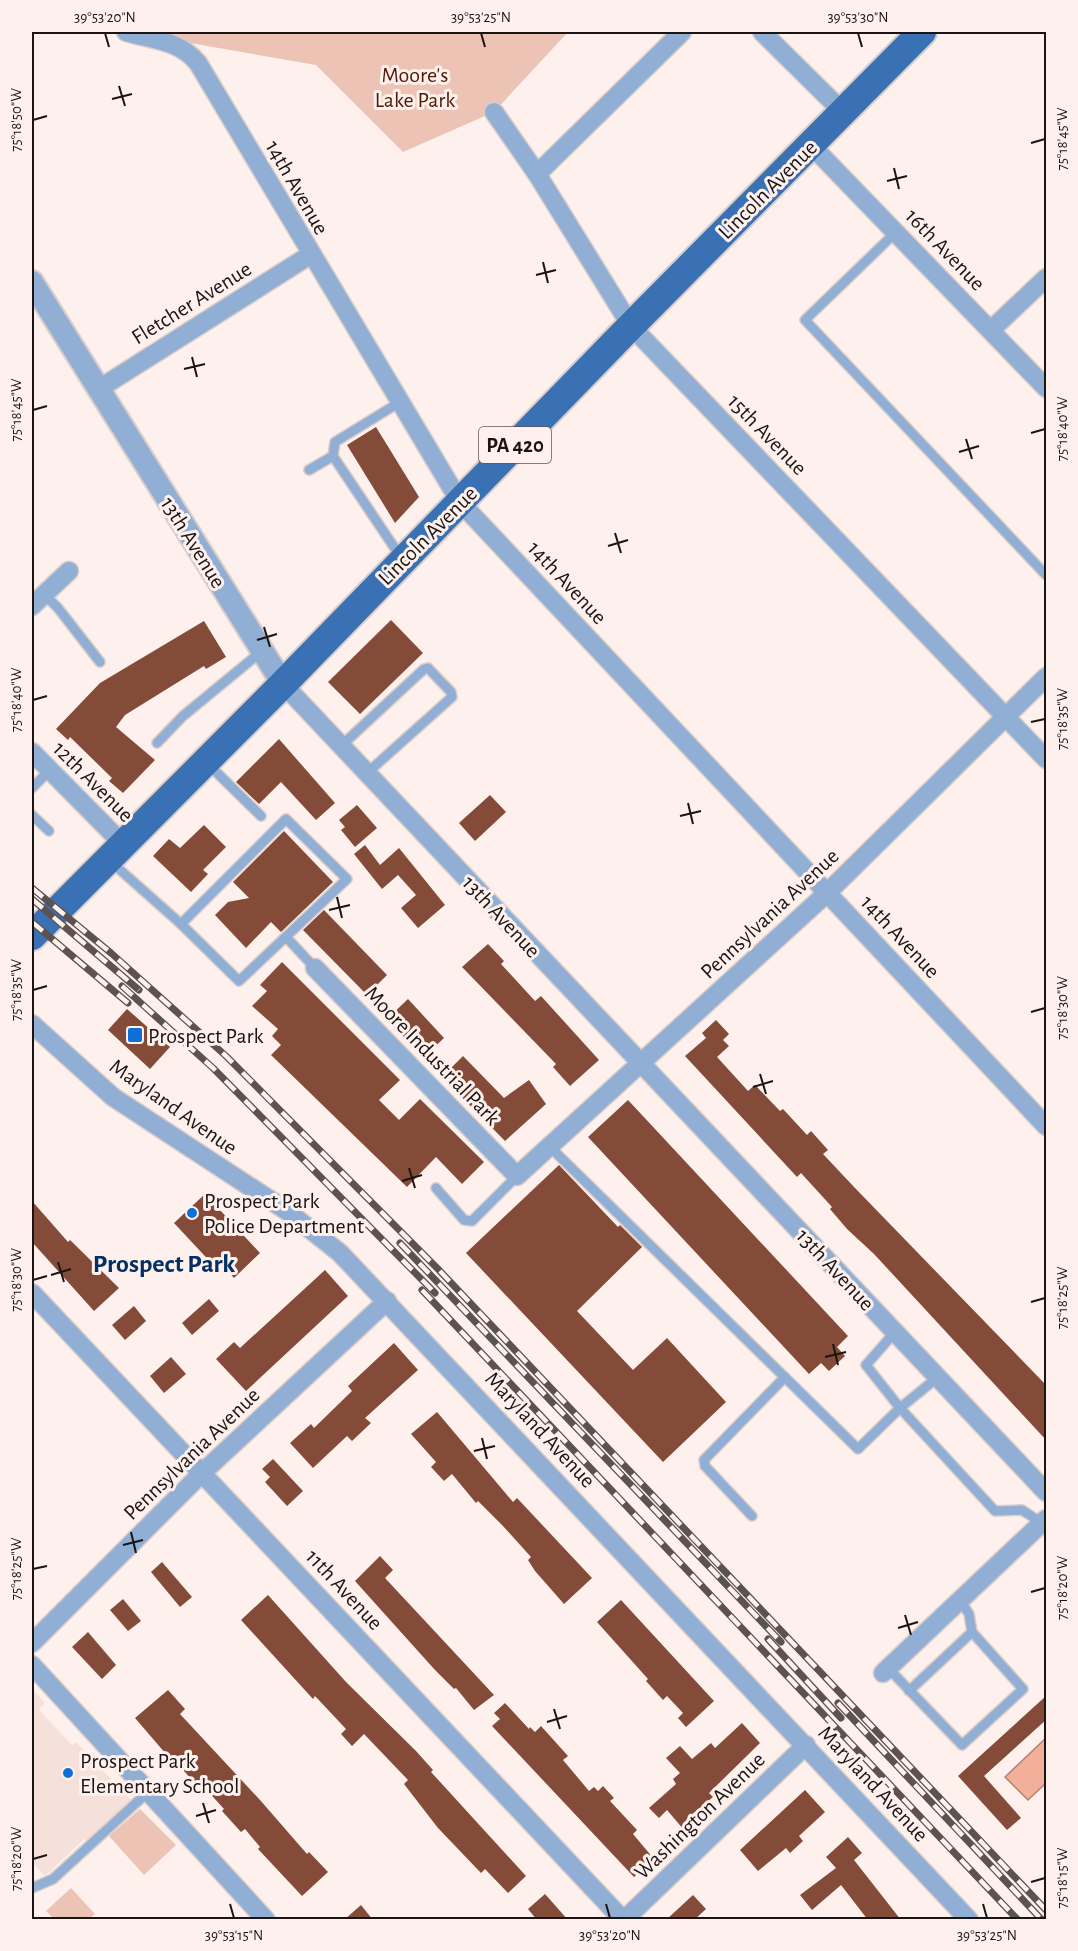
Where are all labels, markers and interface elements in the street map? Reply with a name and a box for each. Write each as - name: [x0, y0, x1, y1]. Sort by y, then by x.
- text: 39°53'20"N: [74, 10, 136, 25]
- text: 39°53'25"N: [451, 10, 511, 25]
- text: 39°53'30"N: [827, 10, 889, 25]
- park label: Moore's Lake Park: [375, 64, 455, 111]
- text: 75°18'50"W: [9, 88, 24, 152]
- text: 75°18'45"W: [1055, 107, 1070, 170]
- street label: Lincoln Avenue: [714, 136, 821, 243]
- street label: 14th Avenue: [262, 137, 333, 238]
- street label: 16th Avenue: [901, 205, 989, 295]
- street label: Fletcher Avenue: [128, 257, 255, 348]
- text: 75°18'45"W: [9, 378, 24, 441]
- street label: 15th Avenue: [724, 390, 811, 479]
- text: 75°18'40"W: [1055, 396, 1070, 461]
- road number: PA 420: [479, 427, 551, 463]
- street label: Lincoln Avenue: [374, 482, 481, 589]
- street label: 13th Avenue: [157, 493, 230, 592]
- street label: 14th Avenue: [524, 537, 611, 628]
- text: 75°18'40"W: [9, 667, 24, 732]
- text: 75°18'35"W: [1055, 687, 1070, 750]
- street label: 12th Avenue: [49, 737, 138, 826]
- street label: Pennsylvania Avenue: [697, 844, 843, 983]
- street label: 13th Avenue: [458, 872, 544, 962]
- street label: 14th Avenue: [857, 891, 944, 982]
- text: 75°18'35"W: [9, 958, 24, 1021]
- text: 75°18'30"W: [1055, 976, 1070, 1040]
- street label: Moore Industrial Park: [361, 982, 504, 1129]
- place label: Prospect Park: [148, 1025, 264, 1047]
- marker: Prospect Park: [126, 1026, 144, 1044]
- street label: Maryland Avenue: [106, 1055, 241, 1159]
- place label: Prospect Park Police Department: [204, 1190, 364, 1237]
- marker: Prospect Park Police Department: [185, 1206, 199, 1220]
- street label: 13th Avenue: [792, 1225, 878, 1315]
- text: 75°18'30"W: [9, 1248, 24, 1312]
- district label: Prospect Park: [93, 1251, 235, 1277]
- text: 75°18'25"W: [1055, 1266, 1070, 1329]
- street label: Maryland Avenue: [481, 1367, 599, 1492]
- street label: Pennsylvania Avenue: [119, 1383, 264, 1524]
- text: 75°18'25"W: [9, 1537, 24, 1600]
- street label: 11th Avenue: [302, 1545, 387, 1634]
- text: 75°18'20"W: [1055, 1555, 1070, 1620]
- street label: Maryland Avenue: [814, 1721, 932, 1846]
- street label: Washington Avenue: [630, 1748, 769, 1883]
- place label: Prospect Park Elementary School: [80, 1750, 240, 1797]
- marker: Prospect Park Elementary School: [61, 1766, 75, 1780]
- text: 75°18'20"W: [9, 1826, 24, 1891]
- text: 75°18'15"W: [1055, 1847, 1070, 1908]
- text: 39°53'15"N: [205, 1928, 263, 1943]
- text: 39°53'20"N: [579, 1928, 641, 1943]
- text: 39°53'25"N: [957, 1928, 1017, 1943]

